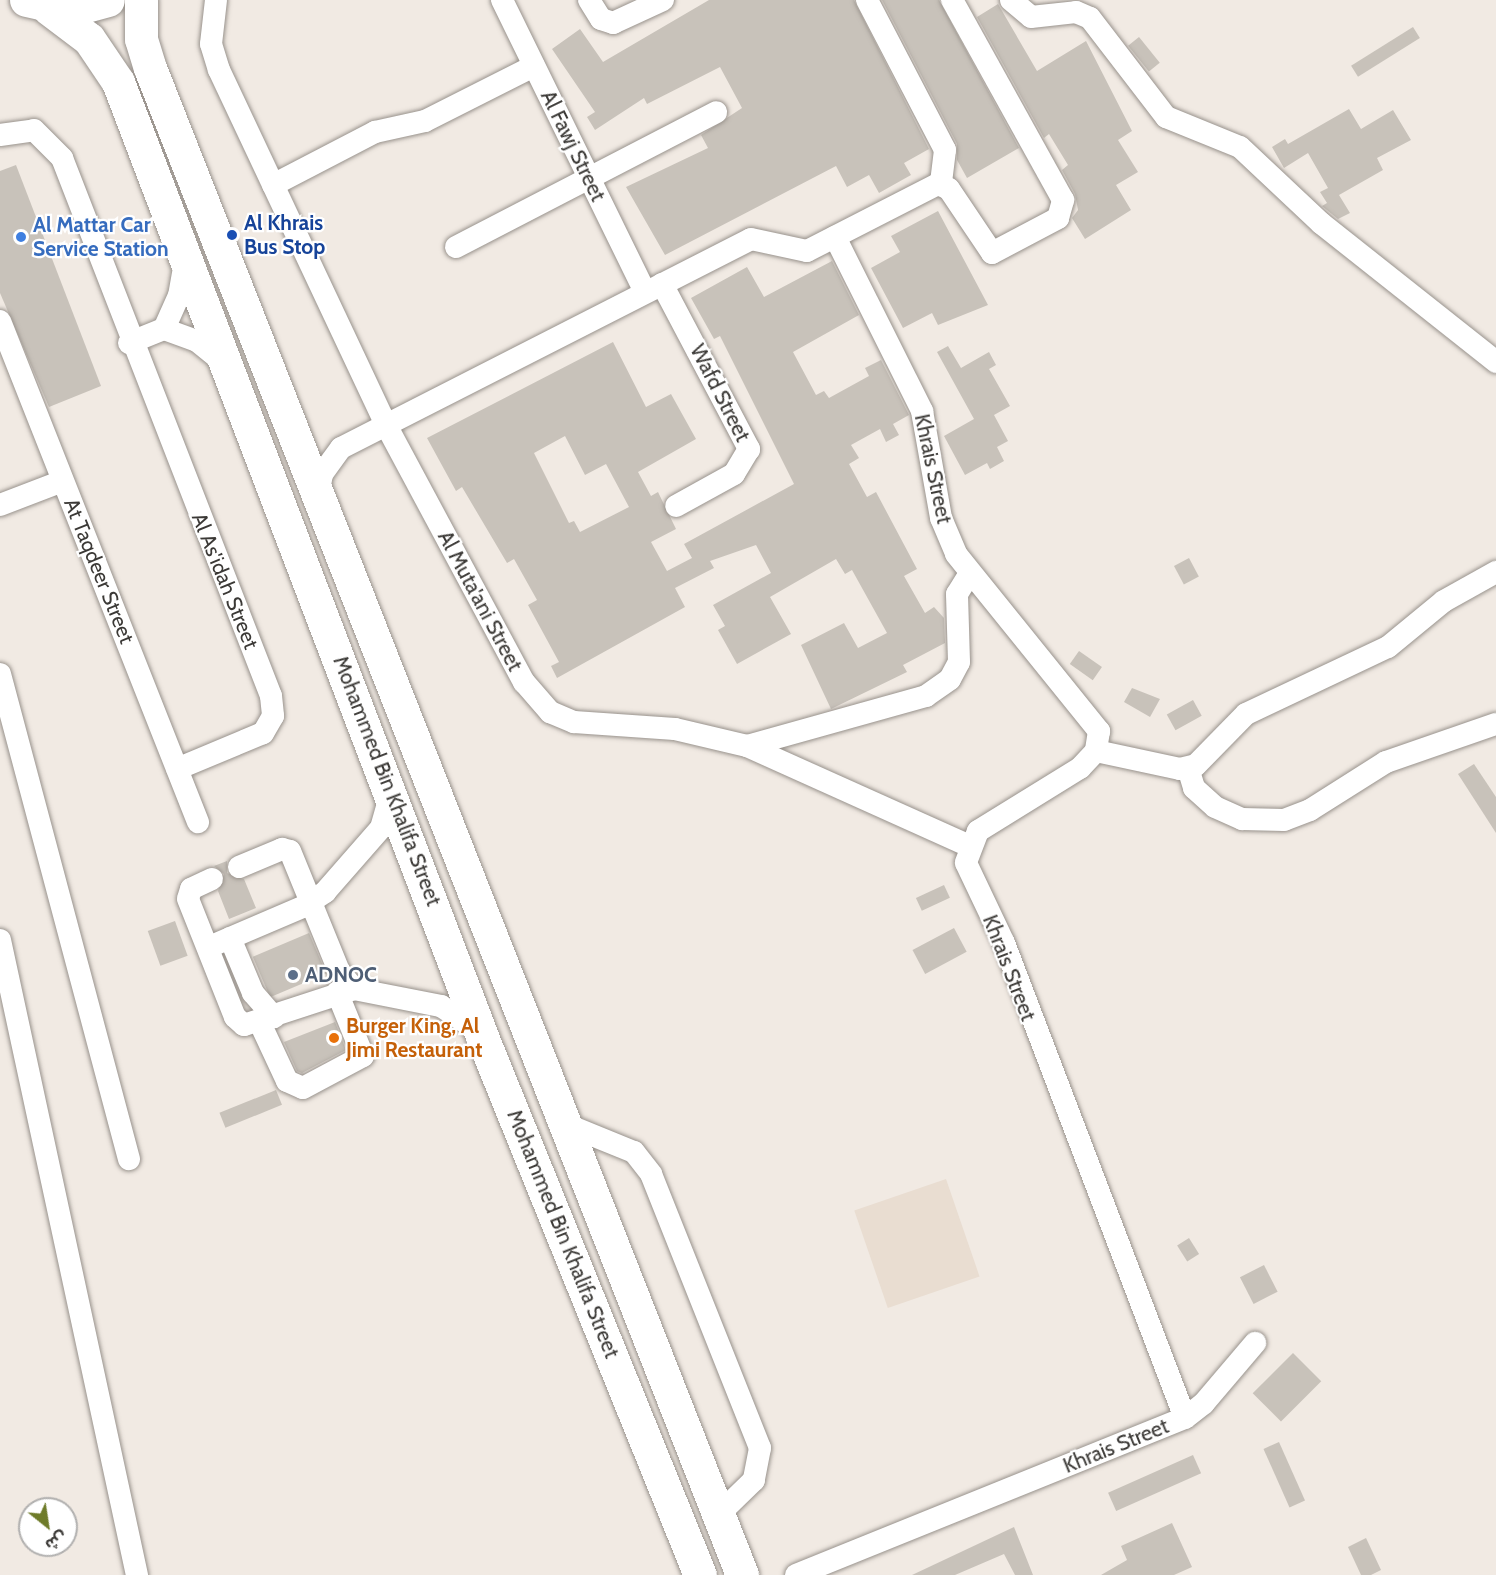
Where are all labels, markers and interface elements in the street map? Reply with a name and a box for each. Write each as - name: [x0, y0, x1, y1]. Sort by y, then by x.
- street label: Al Fawj Street: [535, 86, 611, 206]
- place label: Al Khrais Bus Stop: [244, 210, 325, 260]
- place label: Al Mattar Car Service Station: [33, 212, 169, 262]
- marker: Al Khrais Bus Stop: [225, 228, 239, 242]
- marker: Al Mattar Car Service Station: [14, 230, 28, 244]
- street label: Wafd Street: [685, 340, 755, 446]
- street label: Khrais Street: [909, 412, 957, 526]
- street label: At Taqdeer Street: [58, 495, 140, 647]
- street label: Al As'idah Street: [186, 509, 264, 653]
- street label: Al Muta'ani Street: [432, 527, 528, 675]
- street label: Mohammed Bin Khalifa Street: [328, 653, 446, 909]
- street label: Khrais Street: [977, 911, 1041, 1025]
- place label: ADNOC: [305, 962, 377, 988]
- marker: ADNOC: [286, 968, 300, 982]
- place label: Burger King, Al Jimi Restaurant: [346, 1013, 482, 1063]
- marker: Burger King, Al Jimi Restaurant: [327, 1031, 341, 1045]
- street label: Mohammed Bin Khalifa Street: [502, 1106, 624, 1362]
- street label: Khrais Street: [1060, 1413, 1172, 1479]
- north arrow: [18, 1497, 78, 1557]
- text: ش: [42, 1528, 70, 1555]

